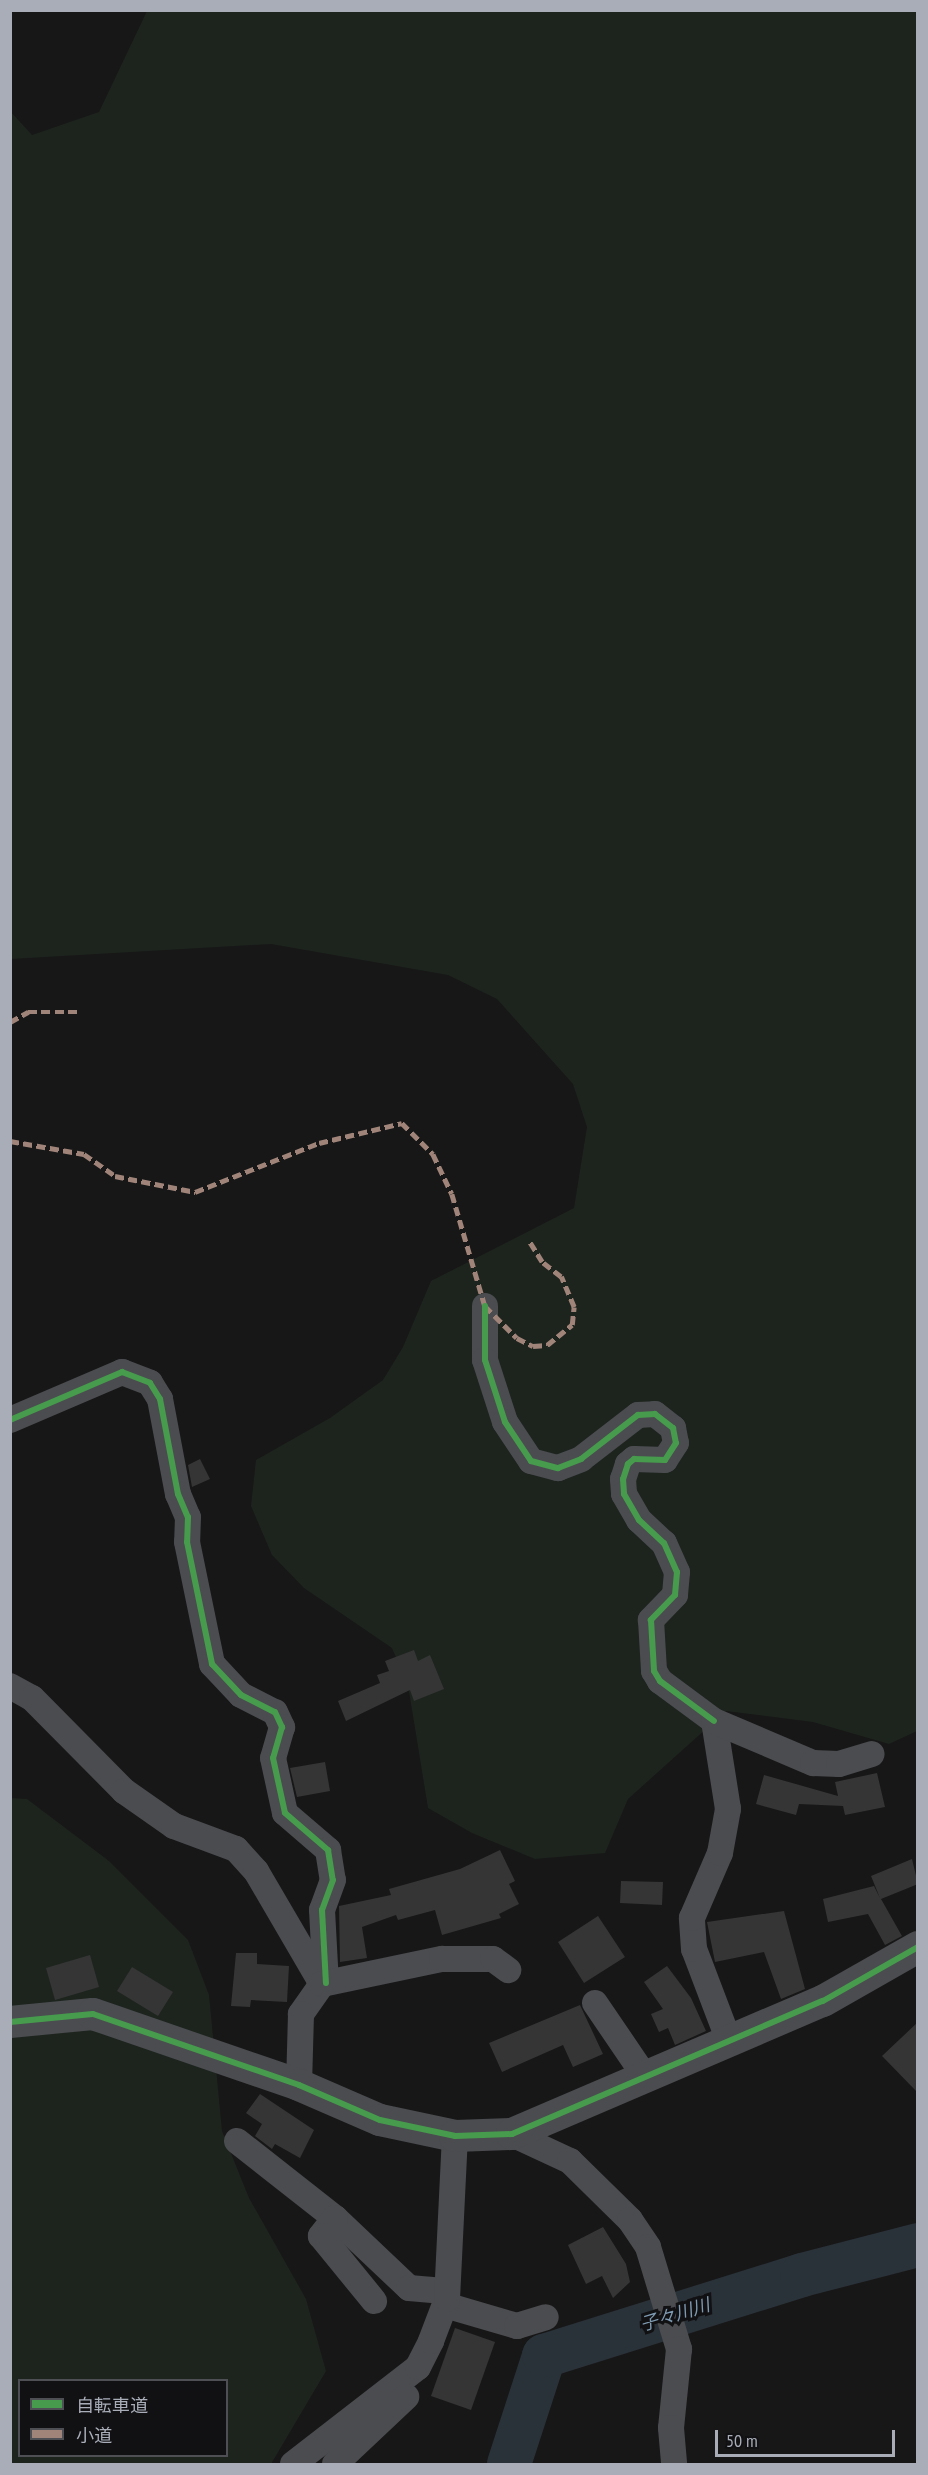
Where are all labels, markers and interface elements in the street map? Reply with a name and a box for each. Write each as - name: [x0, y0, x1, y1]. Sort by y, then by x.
- water label: 子々川川: [637, 2294, 713, 2336]
- legend: [18, 2379, 228, 2457]
- text: 自転車道: [76, 2394, 148, 2417]
- scale bar: [718, 2418, 898, 2456]
- text: 小道: [76, 2424, 112, 2447]
- text: 50 m: [726, 2429, 758, 2452]

